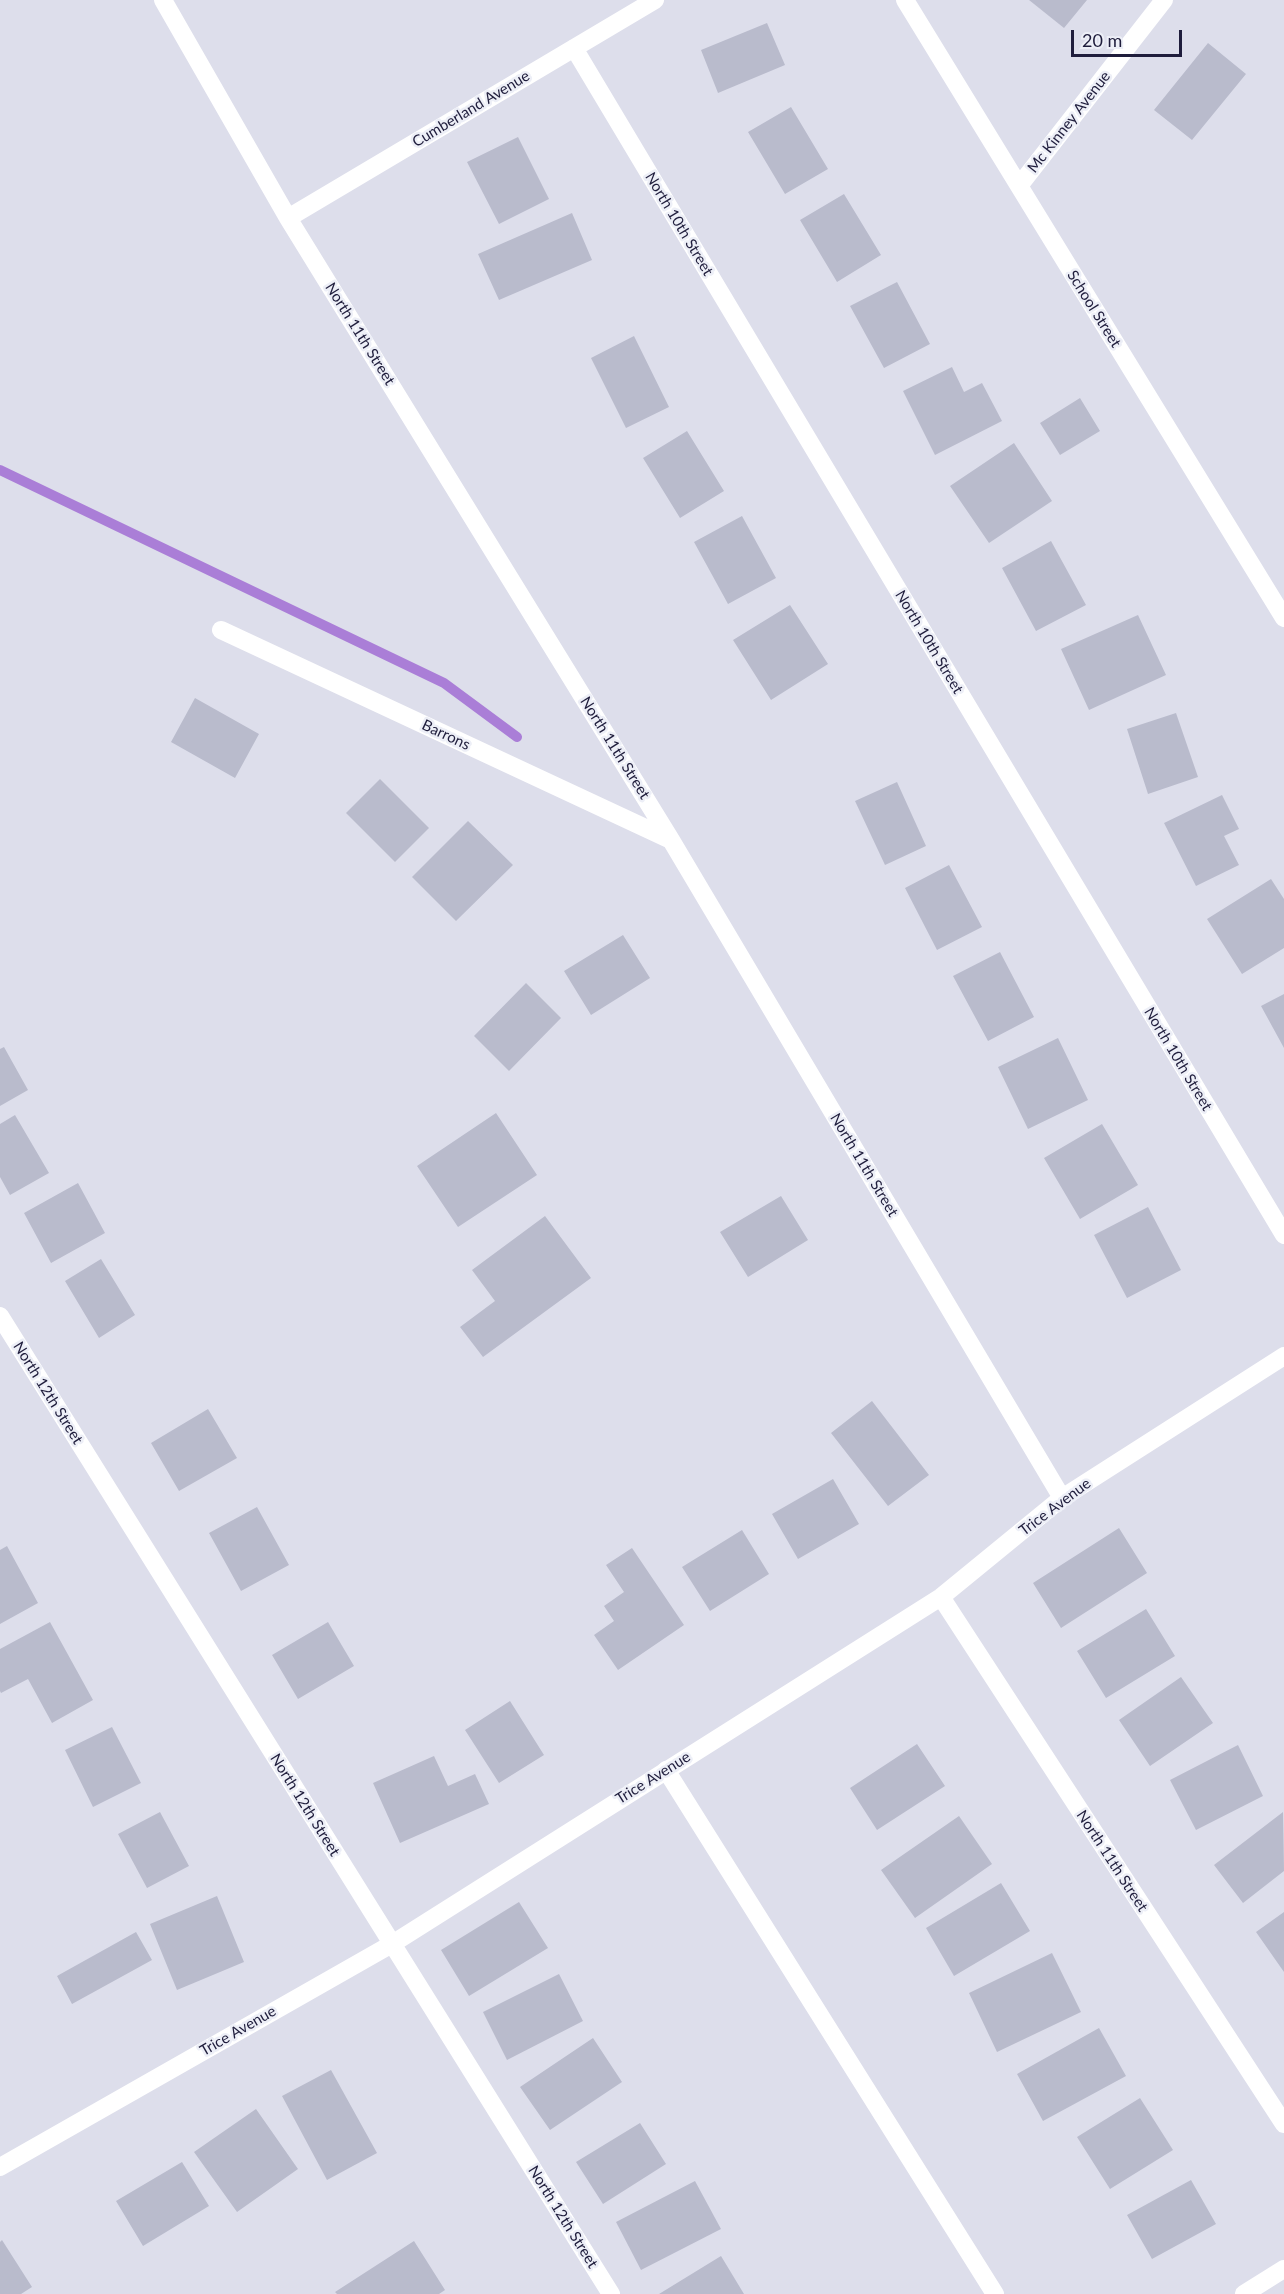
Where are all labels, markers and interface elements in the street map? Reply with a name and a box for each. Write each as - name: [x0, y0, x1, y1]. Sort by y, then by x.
- scale bar: [1074, 18, 1185, 56]
- text: 20 m: [1082, 29, 1122, 51]
- street label: Cumberland Avenue: [409, 67, 533, 151]
- street label: Mc Kinney Avenue: [1024, 68, 1114, 176]
- street label: North 10th Street: [641, 169, 717, 279]
- street label: School Street: [1063, 267, 1125, 351]
- street label: North 11th Street: [321, 280, 399, 388]
- street label: North 10th Street: [891, 587, 967, 697]
- street label: North 11th Street: [576, 694, 654, 802]
- street label: Barrons: [419, 716, 473, 754]
- street label: North 10th Street: [1140, 1004, 1216, 1114]
- street label: North 11th Street: [826, 1110, 902, 1220]
- street label: North 12th Street: [9, 1339, 87, 1447]
- street label: Trice Avenue: [1016, 1474, 1094, 1540]
- street label: Trice Avenue: [612, 1748, 694, 1808]
- street label: North 12th Street: [266, 1751, 344, 1859]
- street label: North 11th Street: [1073, 1807, 1151, 1915]
- street label: Trice Avenue: [197, 2002, 279, 2060]
- street label: North 12th Street: [524, 2163, 602, 2271]

